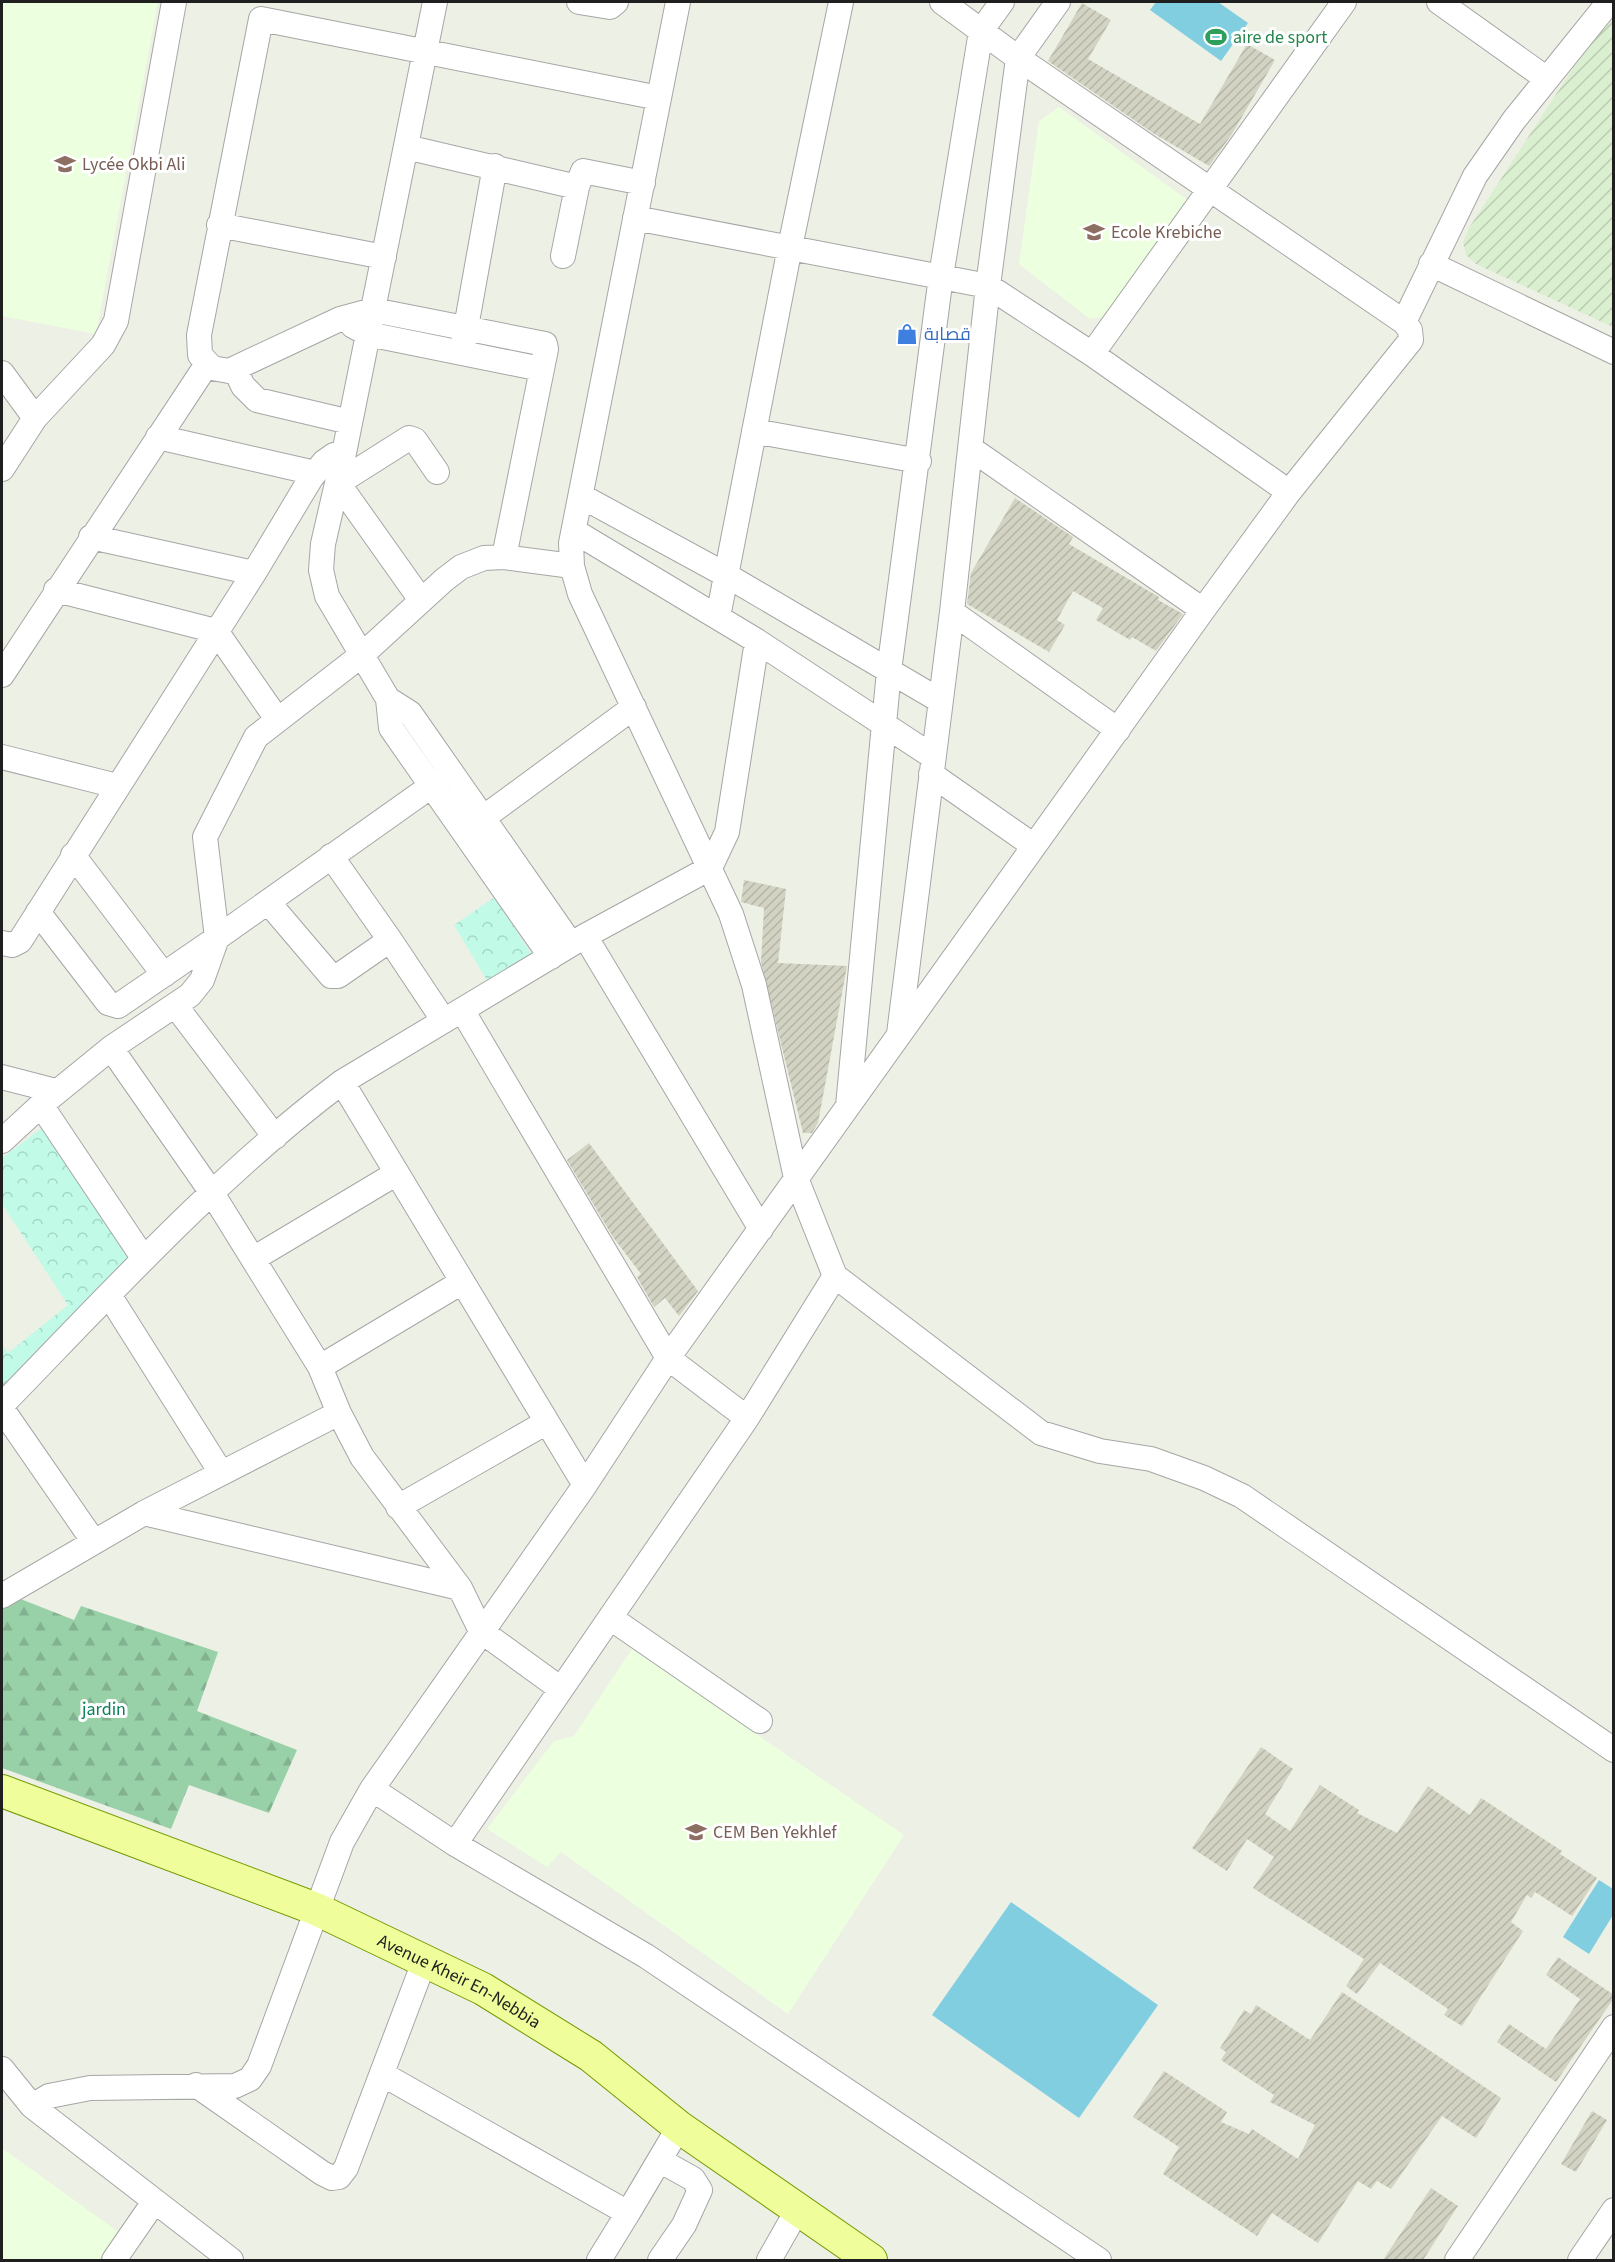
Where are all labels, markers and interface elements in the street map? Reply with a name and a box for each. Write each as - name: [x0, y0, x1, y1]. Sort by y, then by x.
- sports icon: aire de sport: [1204, 25, 1228, 49]
- place label: aire de sport: [1233, 25, 1327, 50]
- school or university icon: Lycée Okbi Ali: [53, 152, 77, 176]
- place label: Lycée Okbi Ali: [82, 152, 185, 177]
- school or university icon: Ecole Krebiche: [1082, 220, 1106, 244]
- place label: Ecole Krebiche: [1111, 220, 1222, 245]
- shop icon: قصابة: [895, 322, 919, 346]
- place label: قصابة: [924, 322, 971, 347]
- park label: jardin: [81, 1697, 126, 1722]
- school or university icon: CEM Ben Yekhlef: [684, 1820, 708, 1844]
- place label: CEM Ben Yekhlef: [713, 1820, 837, 1845]
- street label: Avenue Kheir En-Nebbia: [374, 1928, 546, 2035]

